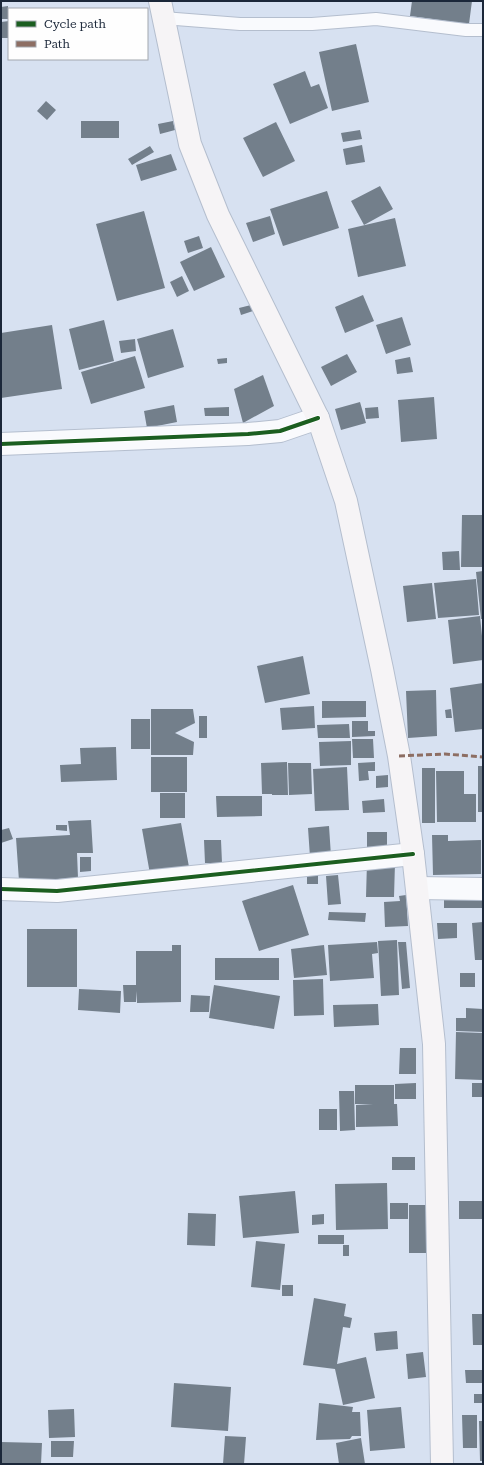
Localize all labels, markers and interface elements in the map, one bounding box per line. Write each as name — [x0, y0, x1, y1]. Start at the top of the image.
legend — [8, 8, 148, 60]
text: Cycle path — [44, 17, 106, 31]
text: Path — [44, 37, 70, 51]

